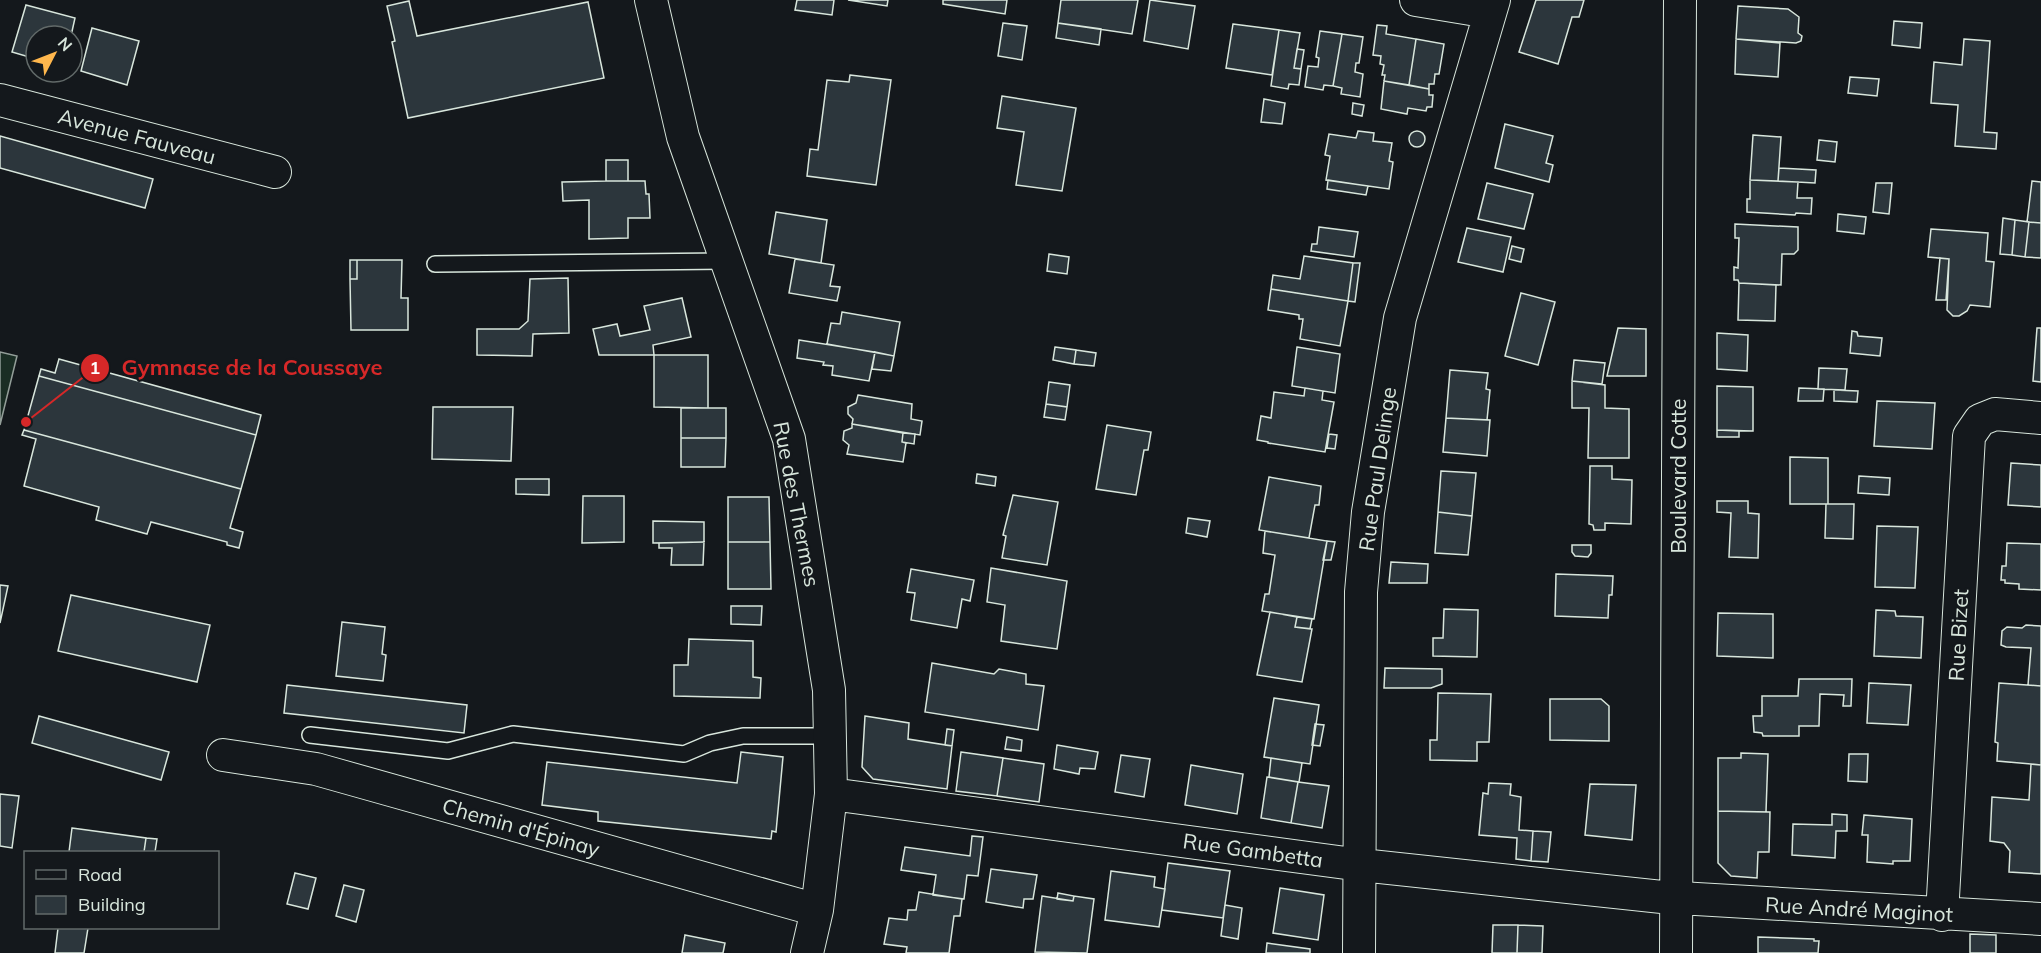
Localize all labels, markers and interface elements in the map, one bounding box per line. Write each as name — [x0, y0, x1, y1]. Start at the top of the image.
north arrow — [24, 24, 84, 84]
text: N — [54, 33, 77, 55]
street label: Avenue Fauveau — [55, 102, 219, 170]
callout: Gymnase de la Coussaye — [80, 348, 395, 388]
text: Gymnase de la Coussaye — [122, 353, 382, 381]
text: 1 — [90, 356, 100, 379]
street label: Rue Paul Delinge — [1353, 385, 1401, 553]
street label: Boulevard Cotte — [1665, 398, 1691, 554]
street label: Rue des Thermes — [768, 419, 826, 589]
street label: Rue Bizet — [1943, 588, 1973, 682]
street label: Chemin d'Épinay — [439, 792, 603, 862]
street label: Rue Gambetta — [1181, 827, 1325, 873]
legend — [24, 851, 219, 929]
text: Road — [78, 863, 122, 886]
street label: Rue André Maginot — [1764, 891, 1954, 927]
text: Building — [78, 893, 146, 916]

